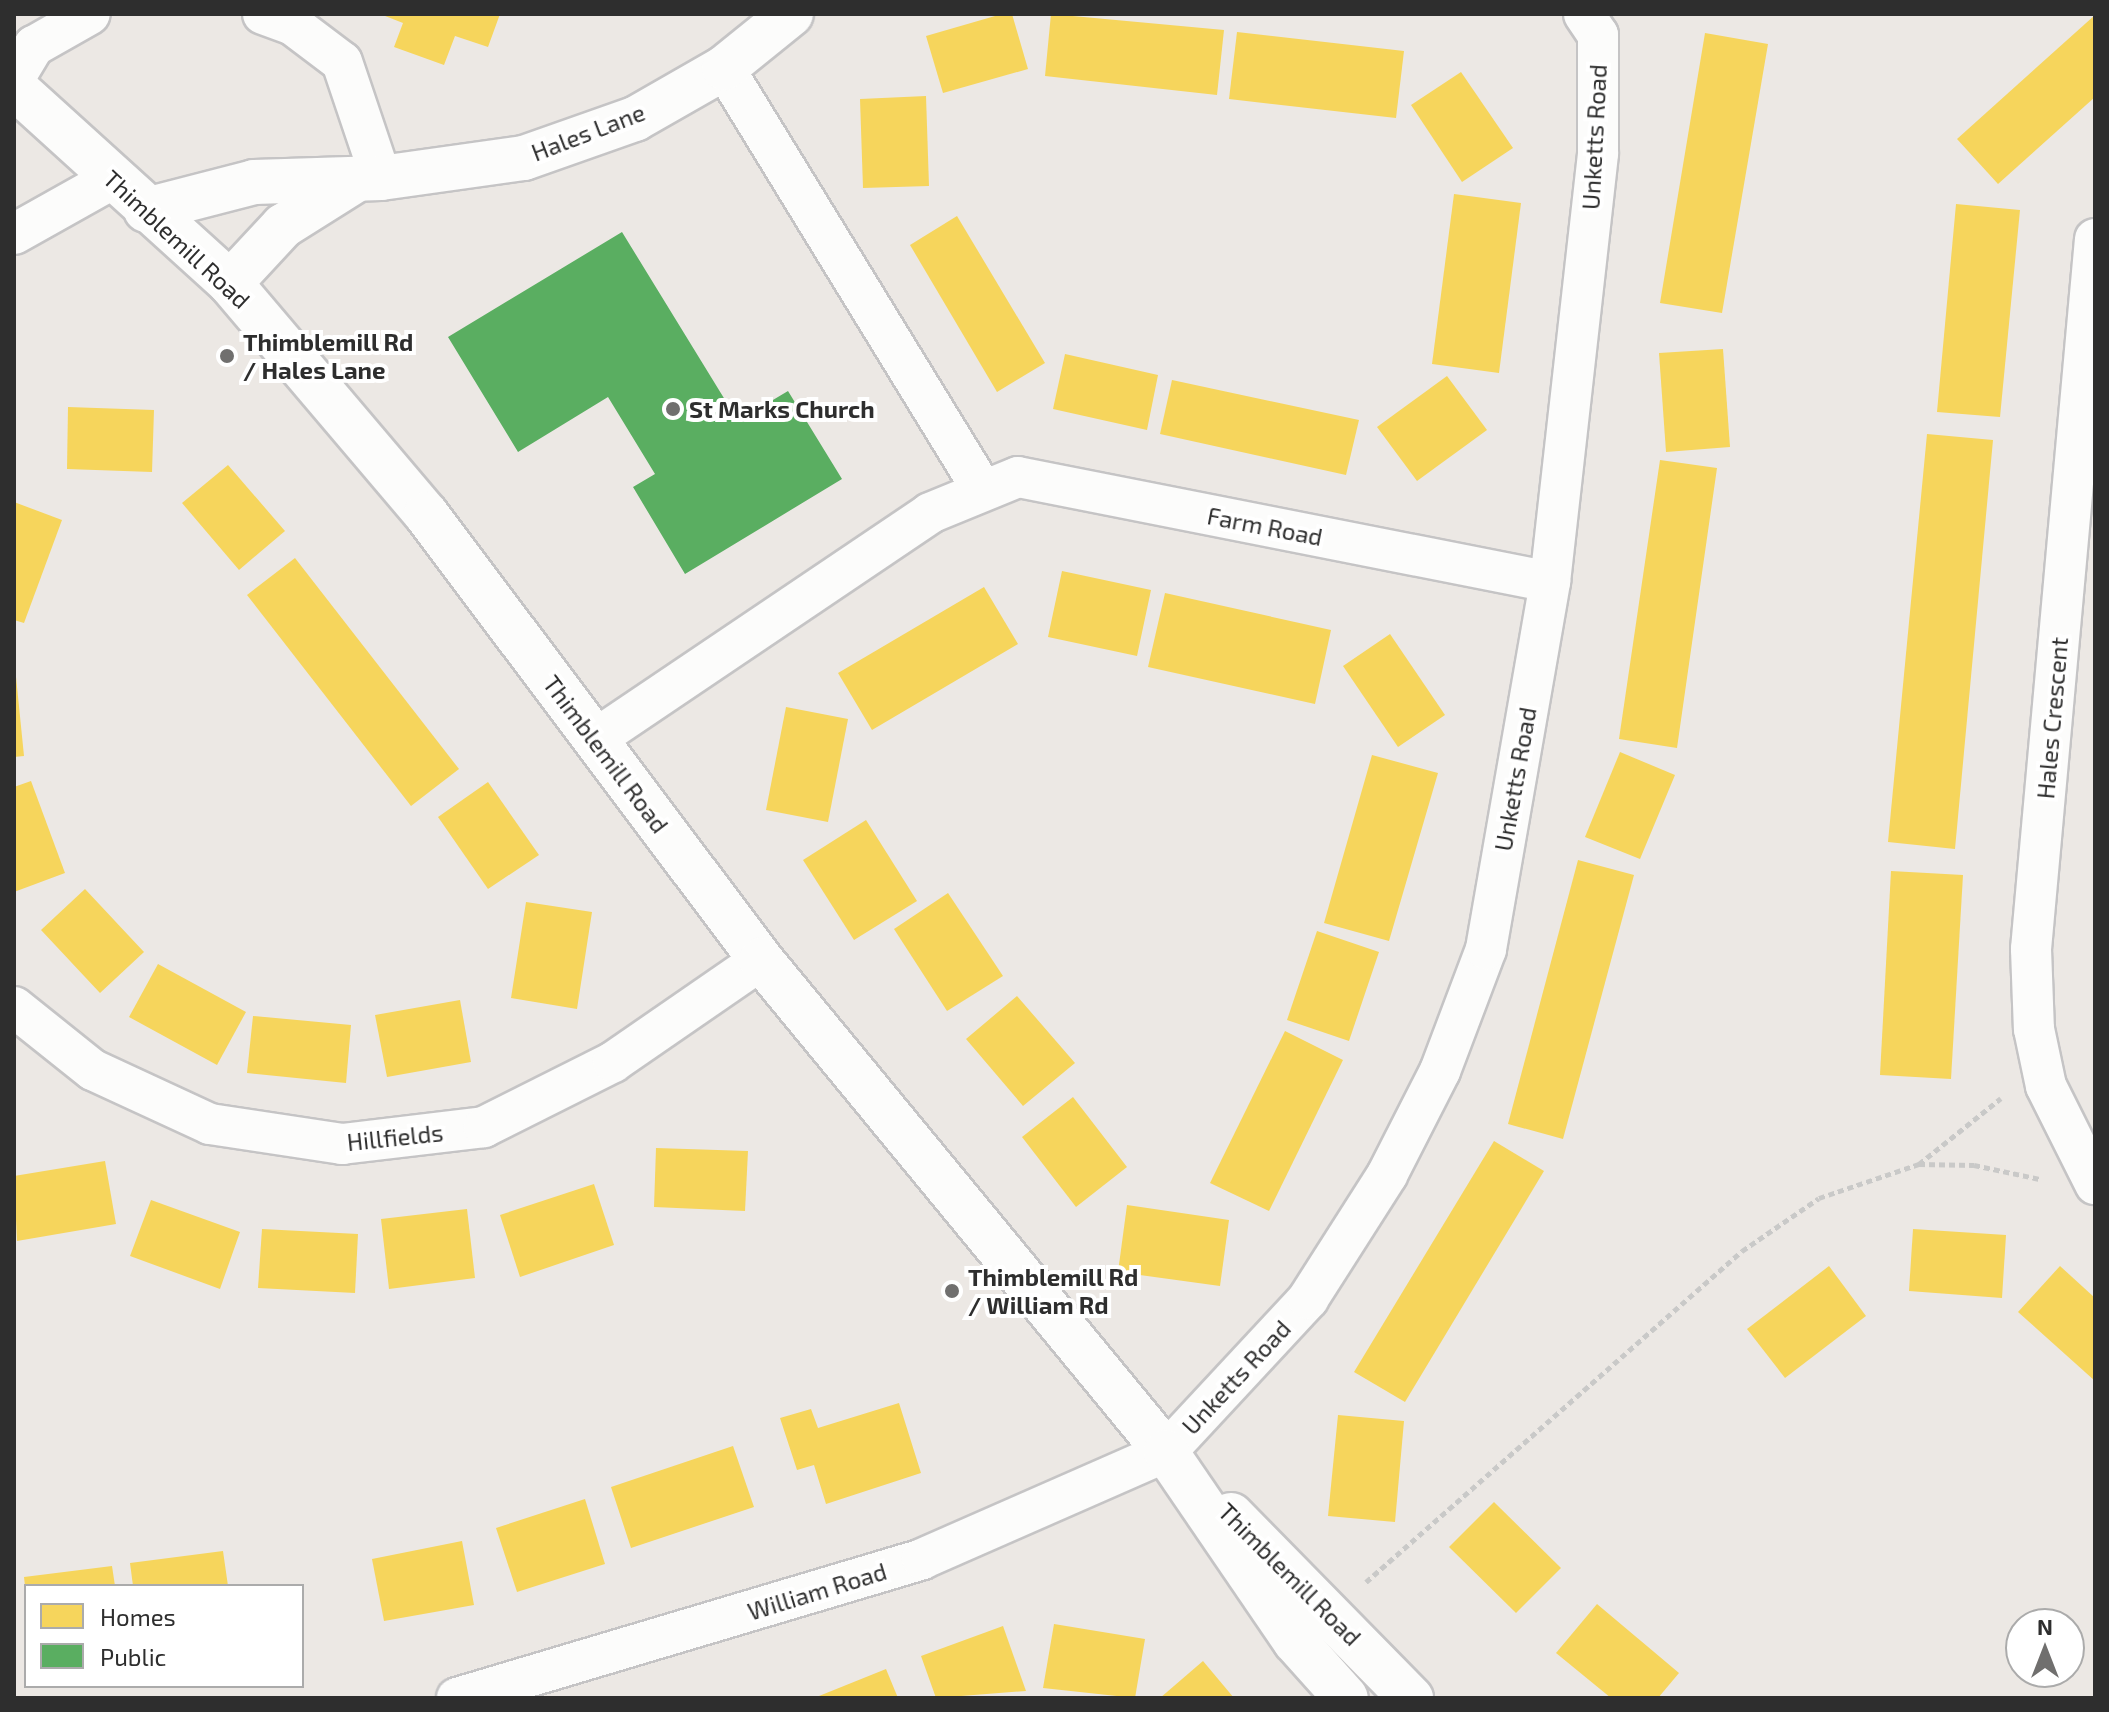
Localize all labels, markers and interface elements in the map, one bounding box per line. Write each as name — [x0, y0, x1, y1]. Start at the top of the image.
street label: Unketts Road — [1576, 63, 1612, 211]
street label: Hales Lane — [527, 97, 649, 167]
street label: Thimblemill Road — [98, 164, 256, 314]
place label: Thimblemill Rd / Hales Lane — [243, 328, 414, 384]
marker: Thimblemill Rd / Hales Lane — [218, 347, 236, 365]
place label: St Marks Church — [689, 395, 875, 423]
marker: St Marks Church — [664, 400, 682, 418]
street label: Farm Road — [1205, 501, 1325, 551]
street label: Hales Crescent — [2031, 636, 2073, 800]
street label: Thimblemill Road — [537, 669, 675, 839]
street label: Unketts Road — [1488, 705, 1542, 853]
street label: Hillfields — [345, 1118, 445, 1156]
place label: Thimblemill Rd / William Rd — [968, 1263, 1139, 1319]
marker: Thimblemill Rd / William Rd — [943, 1282, 961, 1300]
street label: Unketts Road — [1176, 1314, 1296, 1440]
street label: Thimblemill Road — [1212, 1496, 1368, 1652]
street label: William Road — [744, 1556, 890, 1626]
legend — [24, 1584, 304, 1688]
text: Homes — [100, 1602, 176, 1631]
north arrow — [2005, 1608, 2085, 1688]
text: N — [2037, 1613, 2053, 1639]
text: Public — [100, 1642, 166, 1671]

